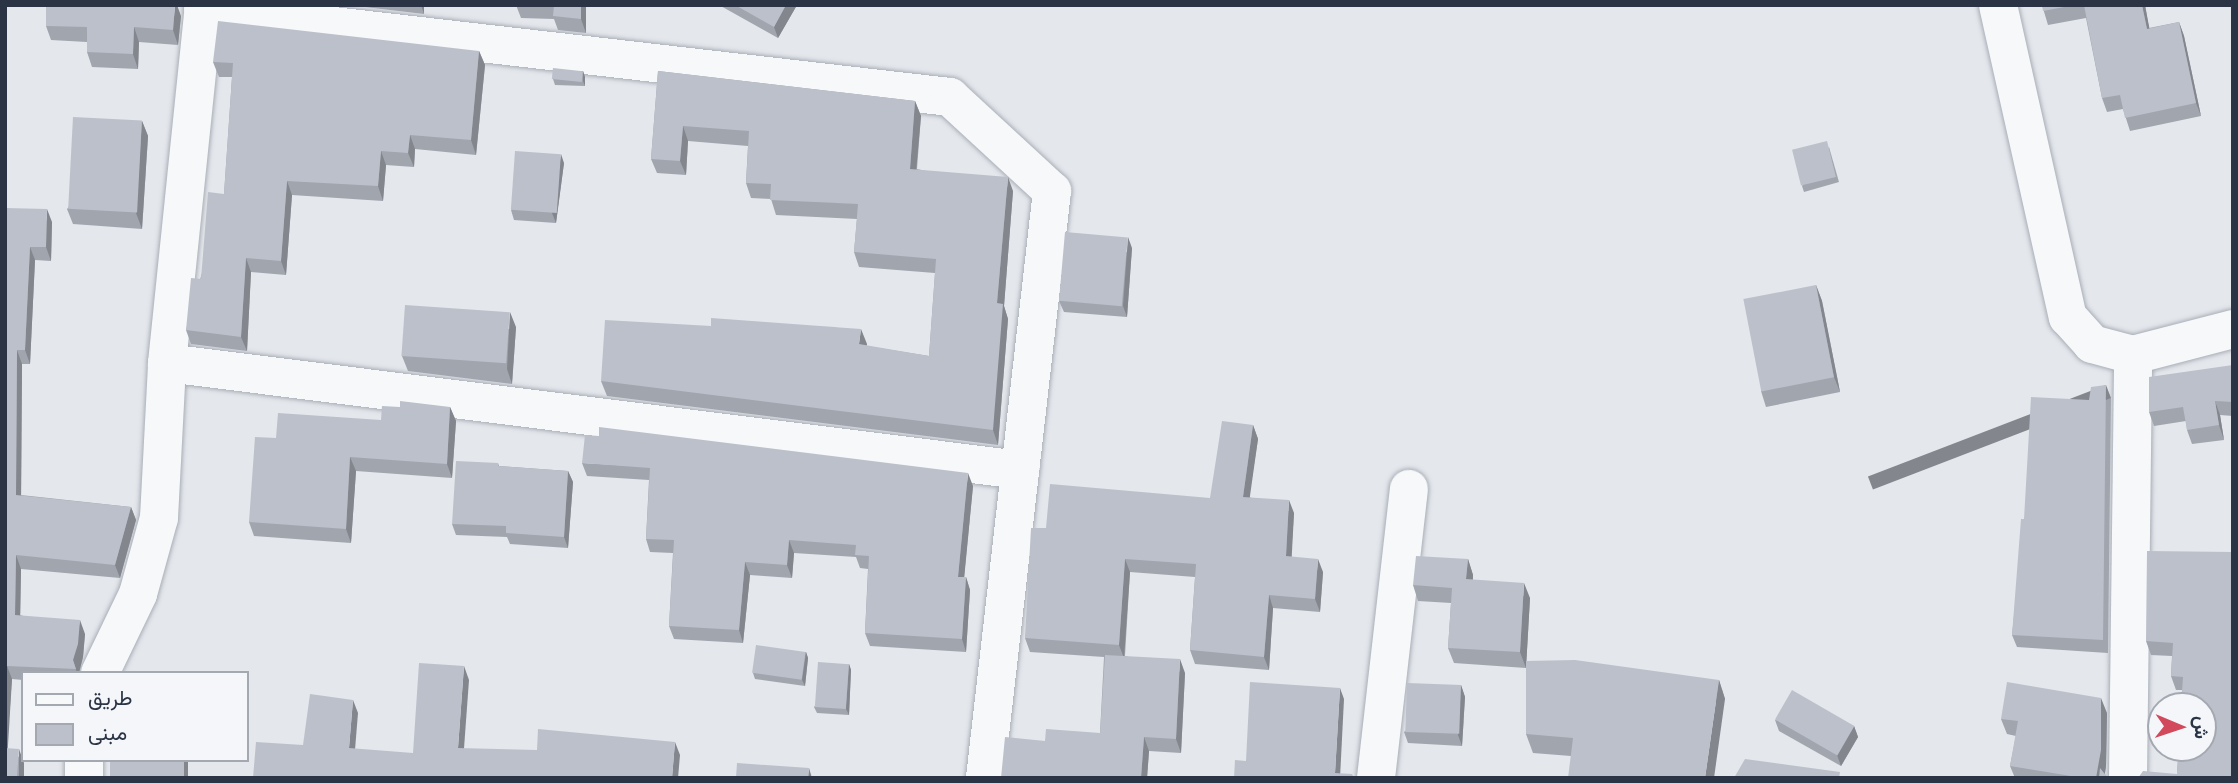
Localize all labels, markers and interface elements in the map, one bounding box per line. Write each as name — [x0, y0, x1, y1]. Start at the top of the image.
legend — [21, 671, 248, 762]
text: طريق — [88, 686, 133, 710]
north arrow — [2147, 692, 2217, 762]
text: ش — [2190, 716, 2213, 739]
text: مبنى — [88, 721, 127, 745]

